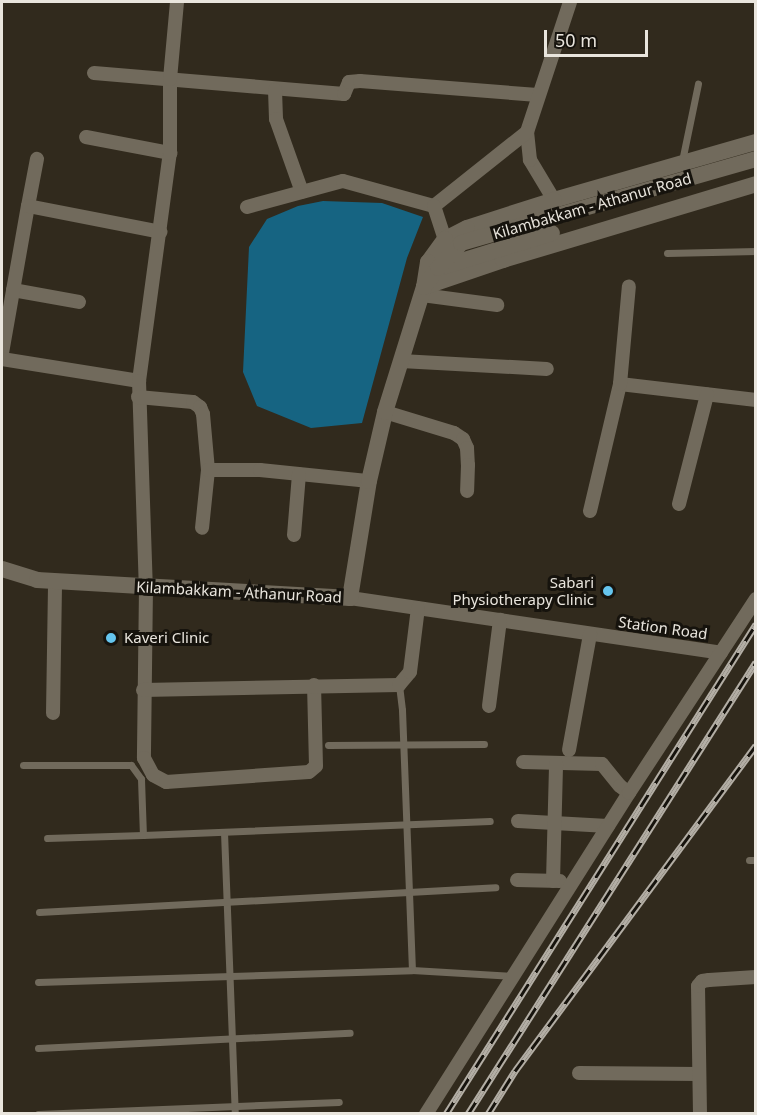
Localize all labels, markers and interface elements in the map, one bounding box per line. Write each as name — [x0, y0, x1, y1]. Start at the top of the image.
scale bar — [547, 18, 650, 56]
text: 50 m — [555, 28, 597, 52]
street label: Kilambakkam - Athanur Road — [491, 169, 693, 243]
place label: Sabari Physiotherapy Clinic — [452, 573, 594, 608]
street label: Kilambakkam - Athanur Road — [136, 578, 342, 606]
marker: Sabari Physiotherapy Clinic — [599, 582, 617, 600]
street label: Station Road — [617, 613, 709, 643]
marker: Kaveri Clinic — [102, 629, 120, 647]
place label: Kaveri Clinic — [124, 629, 209, 647]

